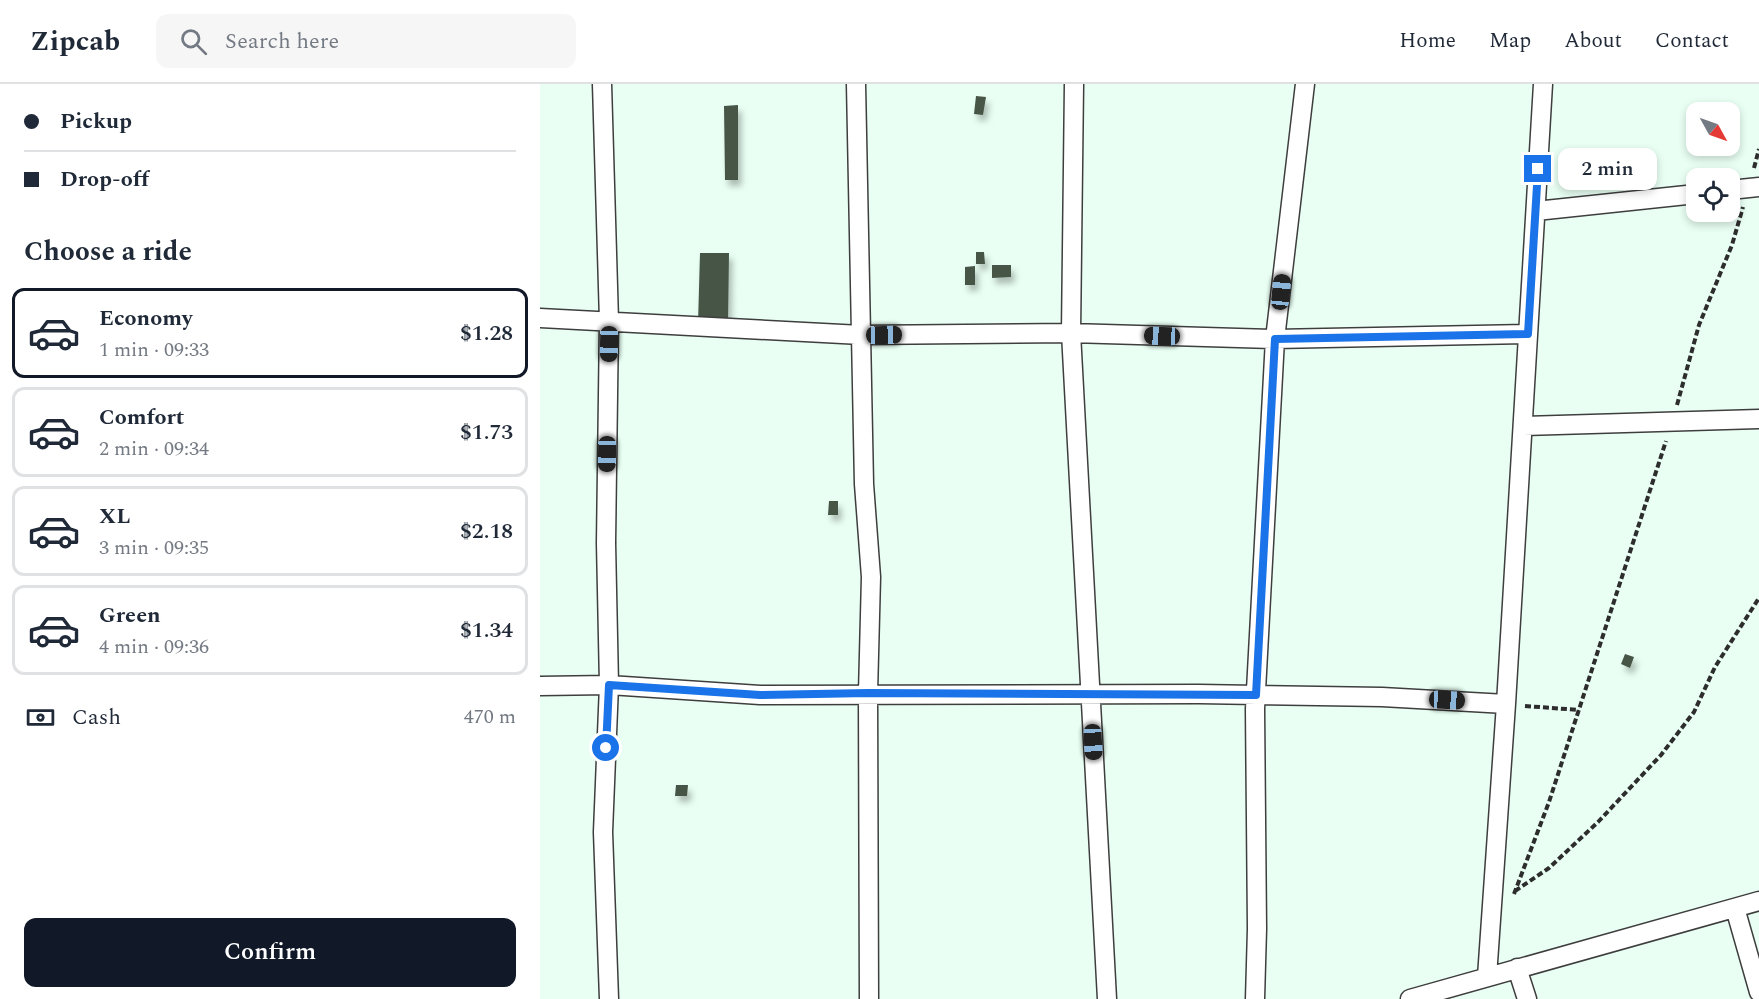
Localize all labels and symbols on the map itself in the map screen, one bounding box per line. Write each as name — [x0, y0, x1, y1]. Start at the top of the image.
north arrow — [1686, 102, 1740, 156]
callout: 2 min — [1559, 148, 1658, 190]
route end — [1524, 155, 1551, 182]
car — [1270, 273, 1292, 311]
car — [600, 326, 618, 362]
car — [866, 326, 902, 344]
car — [1144, 326, 1180, 346]
car — [598, 436, 616, 472]
car — [1429, 690, 1465, 710]
car — [1083, 724, 1103, 760]
route start — [592, 734, 619, 761]

